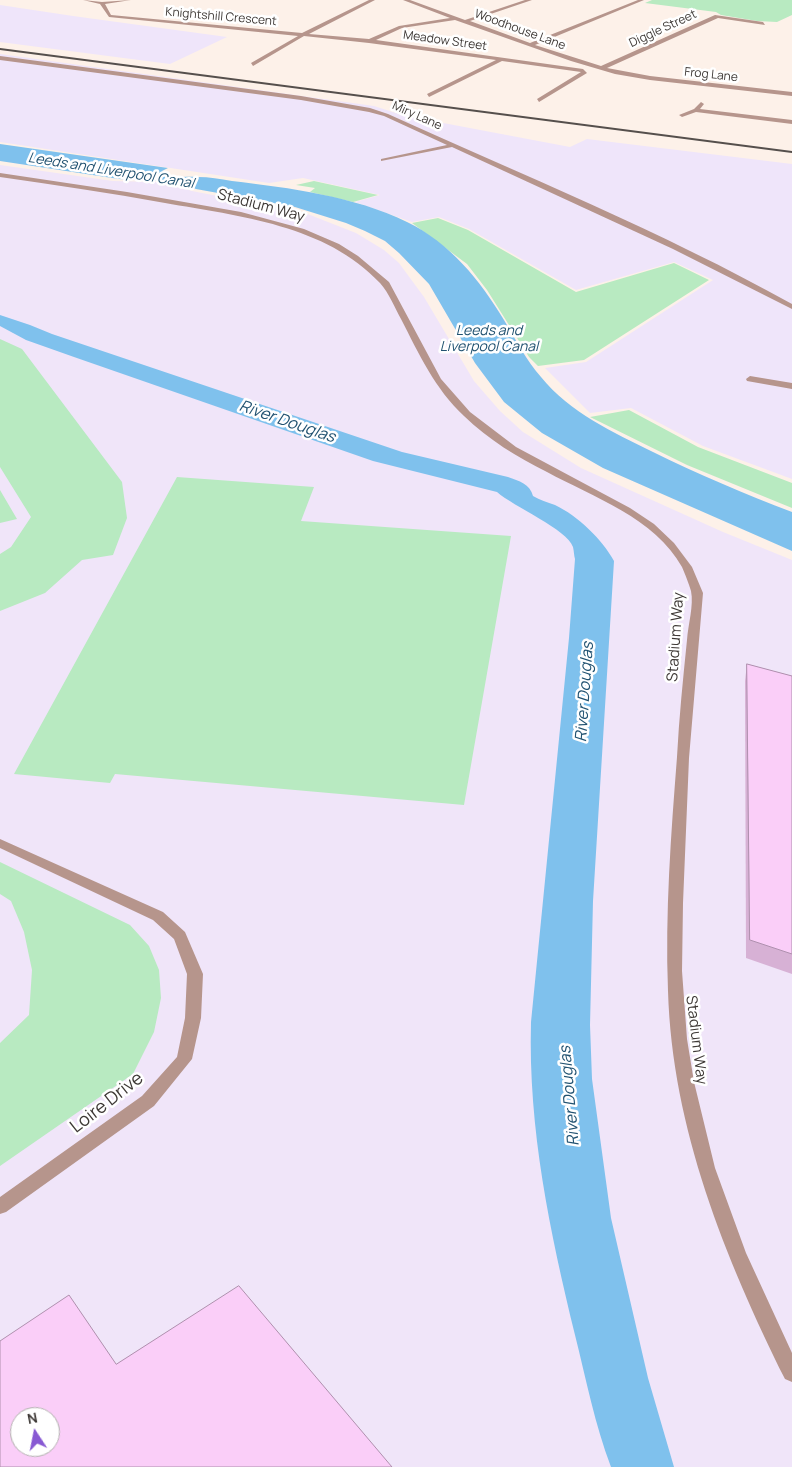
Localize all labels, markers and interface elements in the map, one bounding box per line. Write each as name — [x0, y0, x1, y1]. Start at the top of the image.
street label: Knightshill Crescent — [165, 5, 277, 29]
street label: Woodhouse Lane — [473, 7, 567, 53]
street label: Diggle Street — [627, 7, 699, 51]
street label: Meadow Street — [402, 28, 488, 54]
street label: Frog Lane — [684, 65, 738, 85]
street label: Miry Lane — [390, 99, 444, 133]
water label: Leeds and Liverpool Canal — [27, 150, 195, 192]
street label: Stadium Way — [215, 186, 307, 226]
water label: Leeds and Liverpool Canal — [440, 323, 538, 356]
water label: River Douglas — [237, 397, 337, 447]
street label: Stadium Way — [664, 592, 688, 682]
water label: River Douglas — [572, 641, 598, 743]
street label: Stadium Way — [682, 994, 710, 1086]
water label: River Douglas — [556, 1045, 584, 1147]
street label: Loire Drive — [66, 1068, 148, 1138]
north arrow — [10, 1407, 60, 1457]
text: N — [25, 1407, 39, 1428]

